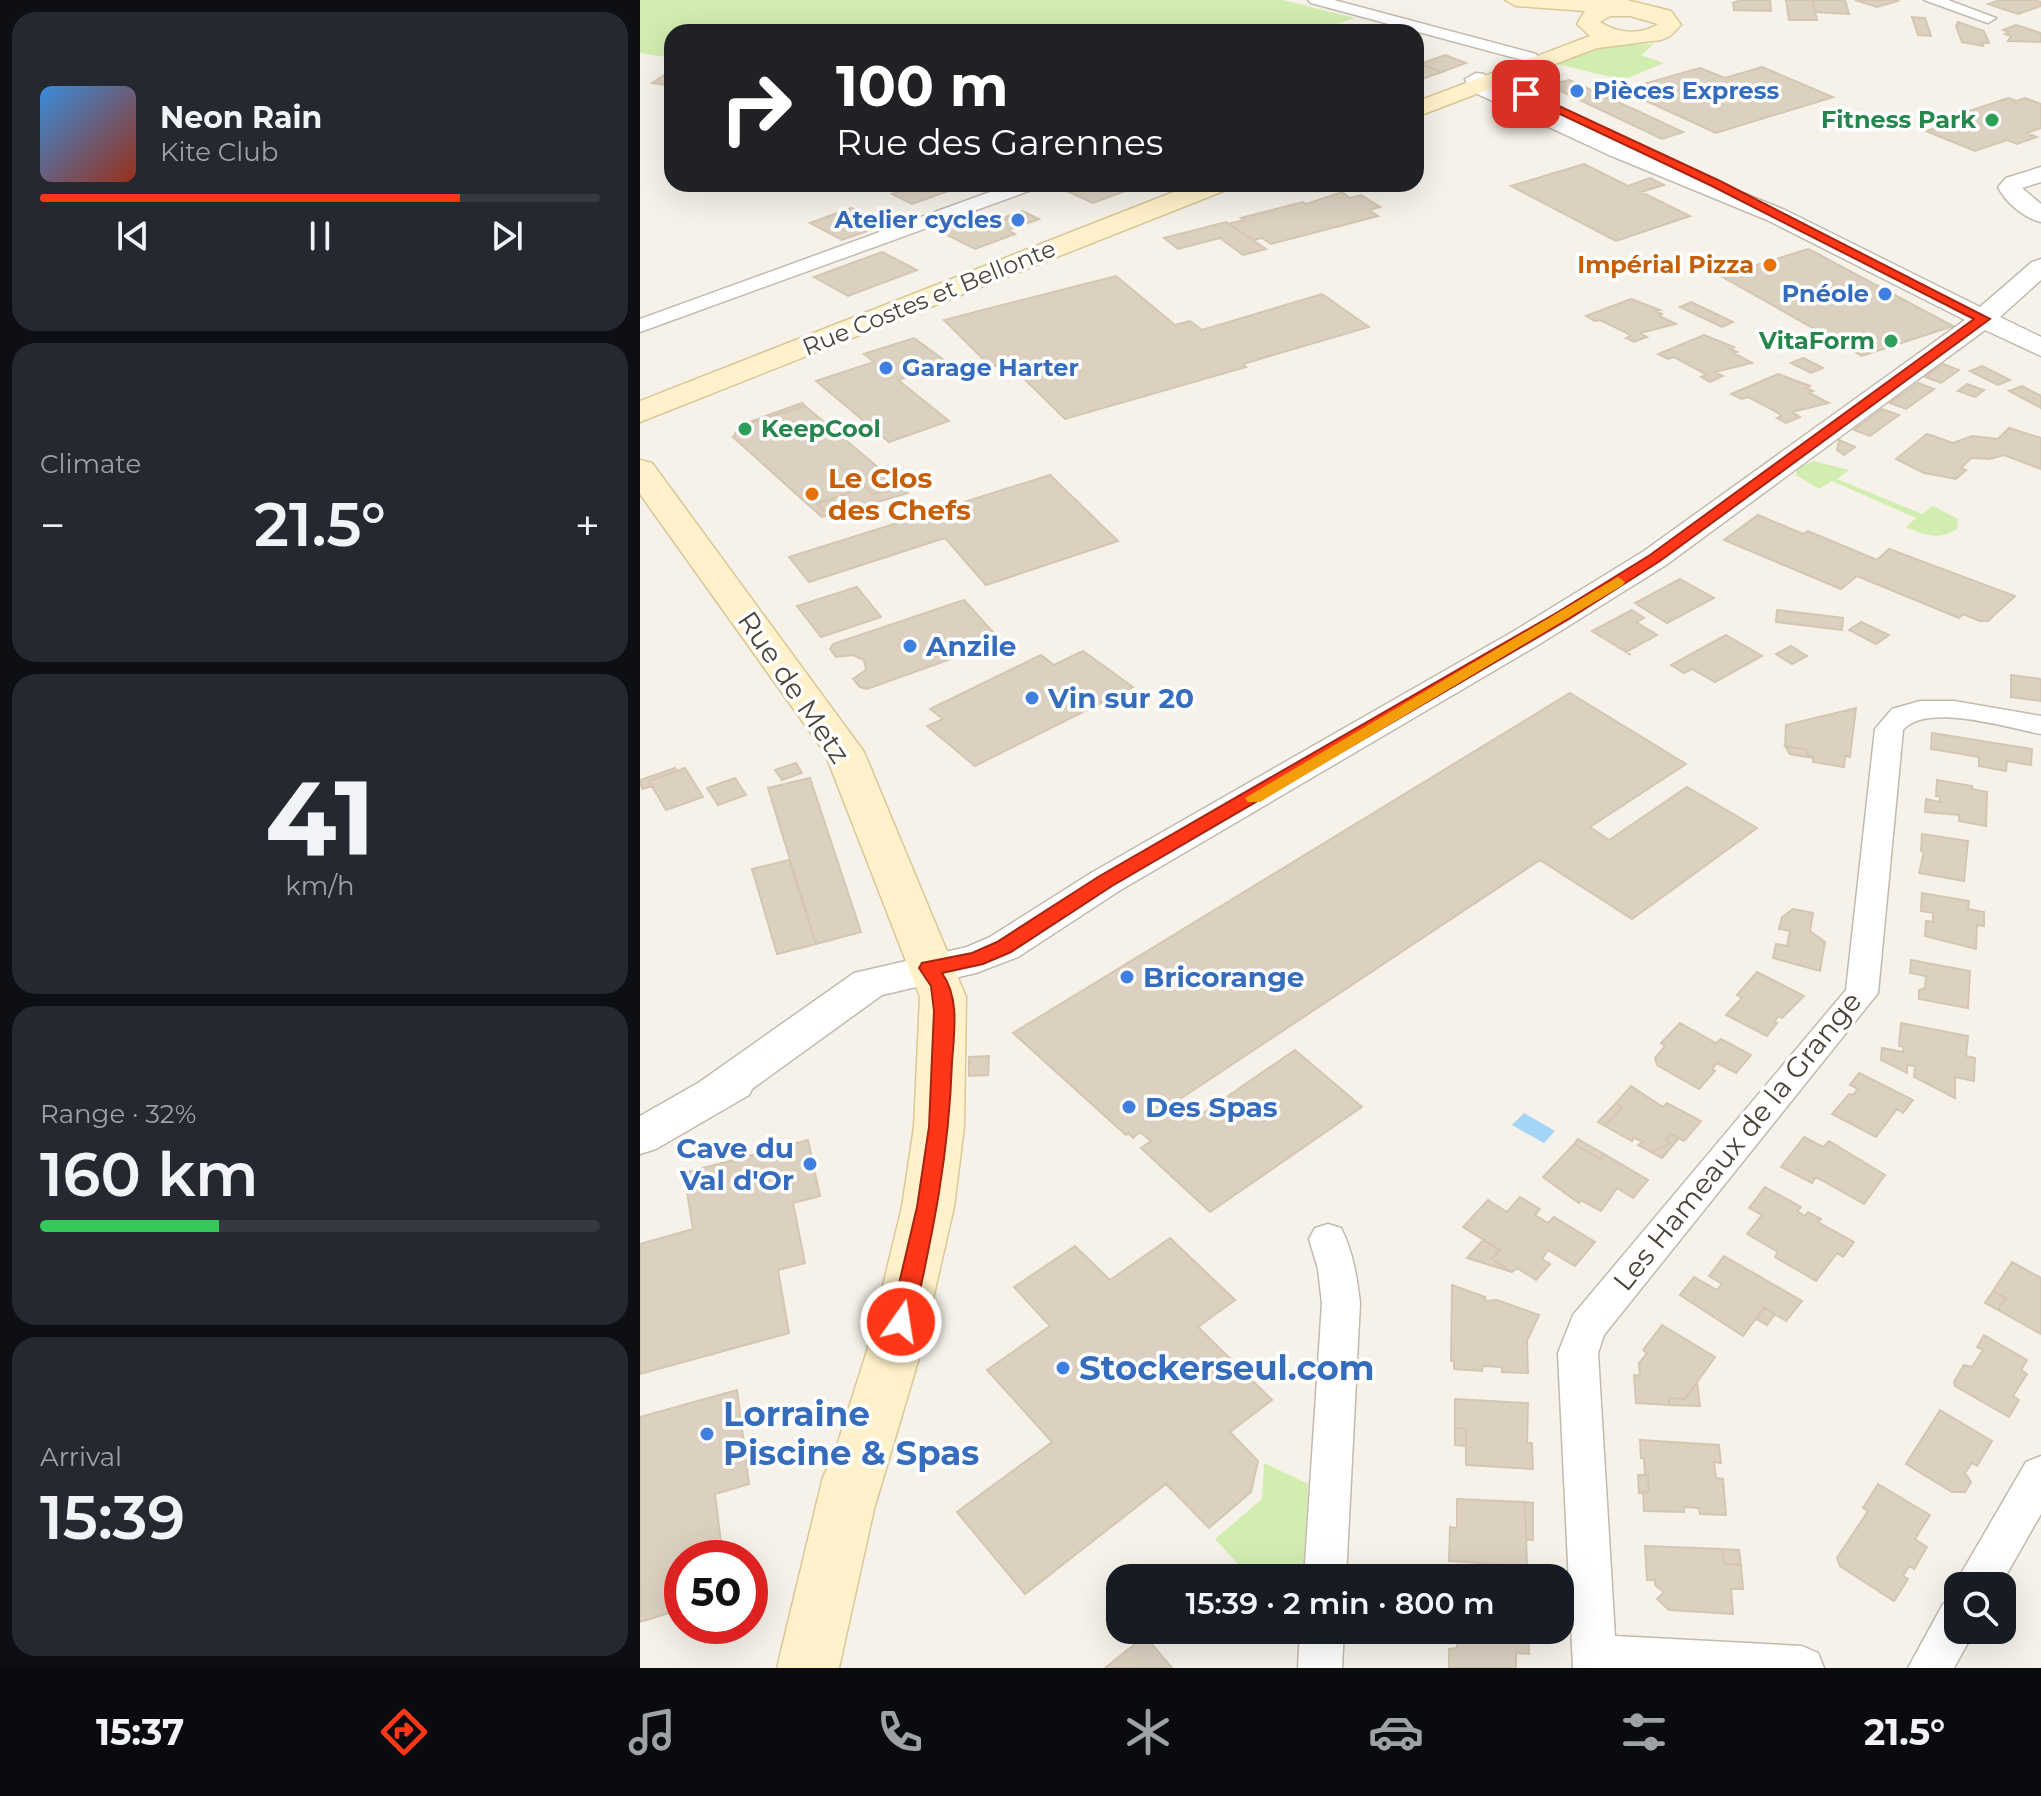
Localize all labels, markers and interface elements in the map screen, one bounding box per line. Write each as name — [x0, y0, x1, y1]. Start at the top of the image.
text: 100 m — [836, 52, 1009, 120]
icon: right — [704, 56, 808, 160]
pin — [1492, 60, 1560, 128]
icon: arrive — [1504, 72, 1548, 116]
place label: Pièces Express — [1593, 76, 1779, 105]
marker: Pièces Express — [1568, 82, 1586, 100]
text: Neon Rain — [160, 99, 322, 136]
place label: Fitness Park — [1821, 105, 1976, 134]
marker: Fitness Park — [1983, 111, 2001, 129]
text: Rue des Garennes — [836, 120, 1163, 164]
text: Kite Club — [160, 136, 278, 168]
place label: Atelier cycles — [833, 205, 1002, 234]
marker: Atelier cycles — [1009, 211, 1027, 229]
icon: previous — [111, 214, 155, 258]
icon: pause — [298, 214, 342, 258]
icon: next — [485, 214, 529, 258]
street label: Rue Costes et Bellonte — [798, 233, 1060, 362]
place label: Impérial Pizza — [1577, 250, 1754, 279]
marker: Impérial Pizza — [1761, 256, 1779, 274]
place label: Pnéole — [1782, 279, 1869, 308]
marker: Pnéole — [1876, 285, 1894, 303]
place label: VitaForm — [1758, 326, 1875, 355]
marker: VitaForm — [1882, 332, 1900, 350]
place label: Garage Harter — [902, 353, 1079, 382]
marker: Garage Harter — [877, 359, 895, 377]
place label: KeepCool — [761, 414, 881, 443]
marker: KeepCool — [736, 420, 754, 438]
text: Climate — [40, 448, 141, 480]
place label: Le Clos des Chefs — [828, 461, 971, 527]
marker: Le Clos des Chefs — [803, 485, 821, 503]
text: 21.5° — [254, 488, 386, 561]
text: − — [40, 498, 65, 552]
text: + — [575, 498, 600, 552]
street label: Rue de Metz — [731, 605, 857, 769]
place label: Anzile — [925, 629, 1017, 663]
marker: Anzile — [901, 637, 919, 655]
place label: Vin sur 20 — [1047, 681, 1194, 715]
marker: Vin sur 20 — [1023, 689, 1041, 707]
text: 41 — [265, 754, 375, 881]
text: km/h — [285, 870, 355, 902]
place label: Bricorange — [1143, 960, 1305, 994]
marker: Bricorange — [1118, 968, 1136, 986]
street label: Les Hameaux de la Grange — [1606, 985, 1868, 1297]
place label: Des Spas — [1145, 1090, 1278, 1124]
text: Range · 32% — [40, 1098, 196, 1130]
marker: Des Spas — [1120, 1098, 1138, 1116]
place label: Cave du Val d'Or — [676, 1131, 794, 1197]
text: 160 km — [40, 1138, 258, 1211]
marker: Cave du Val d'Or — [801, 1155, 819, 1173]
position arrow — [859, 1280, 943, 1364]
place label: Stockerseul.com — [1079, 1347, 1374, 1389]
marker: Stockerseul.com — [1054, 1359, 1072, 1377]
place label: Lorraine Piscine & Spas — [723, 1393, 979, 1474]
marker: Lorraine Piscine & Spas — [698, 1425, 716, 1443]
text: Arrival — [40, 1441, 122, 1473]
text: 15:39 — [40, 1481, 185, 1554]
speed limit sign: 50 — [664, 1540, 768, 1644]
map controls — [1944, 1572, 2016, 1644]
button: search — [1944, 1572, 2016, 1644]
text: 15:39 · 2 min · 800 m — [1185, 1585, 1495, 1622]
icon: directions — [376, 1704, 432, 1760]
icon: music — [624, 1704, 680, 1760]
icon: phone — [872, 1704, 928, 1760]
icon: climate — [1120, 1704, 1176, 1760]
icon: car — [1368, 1704, 1424, 1760]
icon: filters — [1616, 1704, 1672, 1760]
text: 15:37 — [96, 1710, 184, 1754]
text: 21.5° — [1864, 1710, 1945, 1754]

